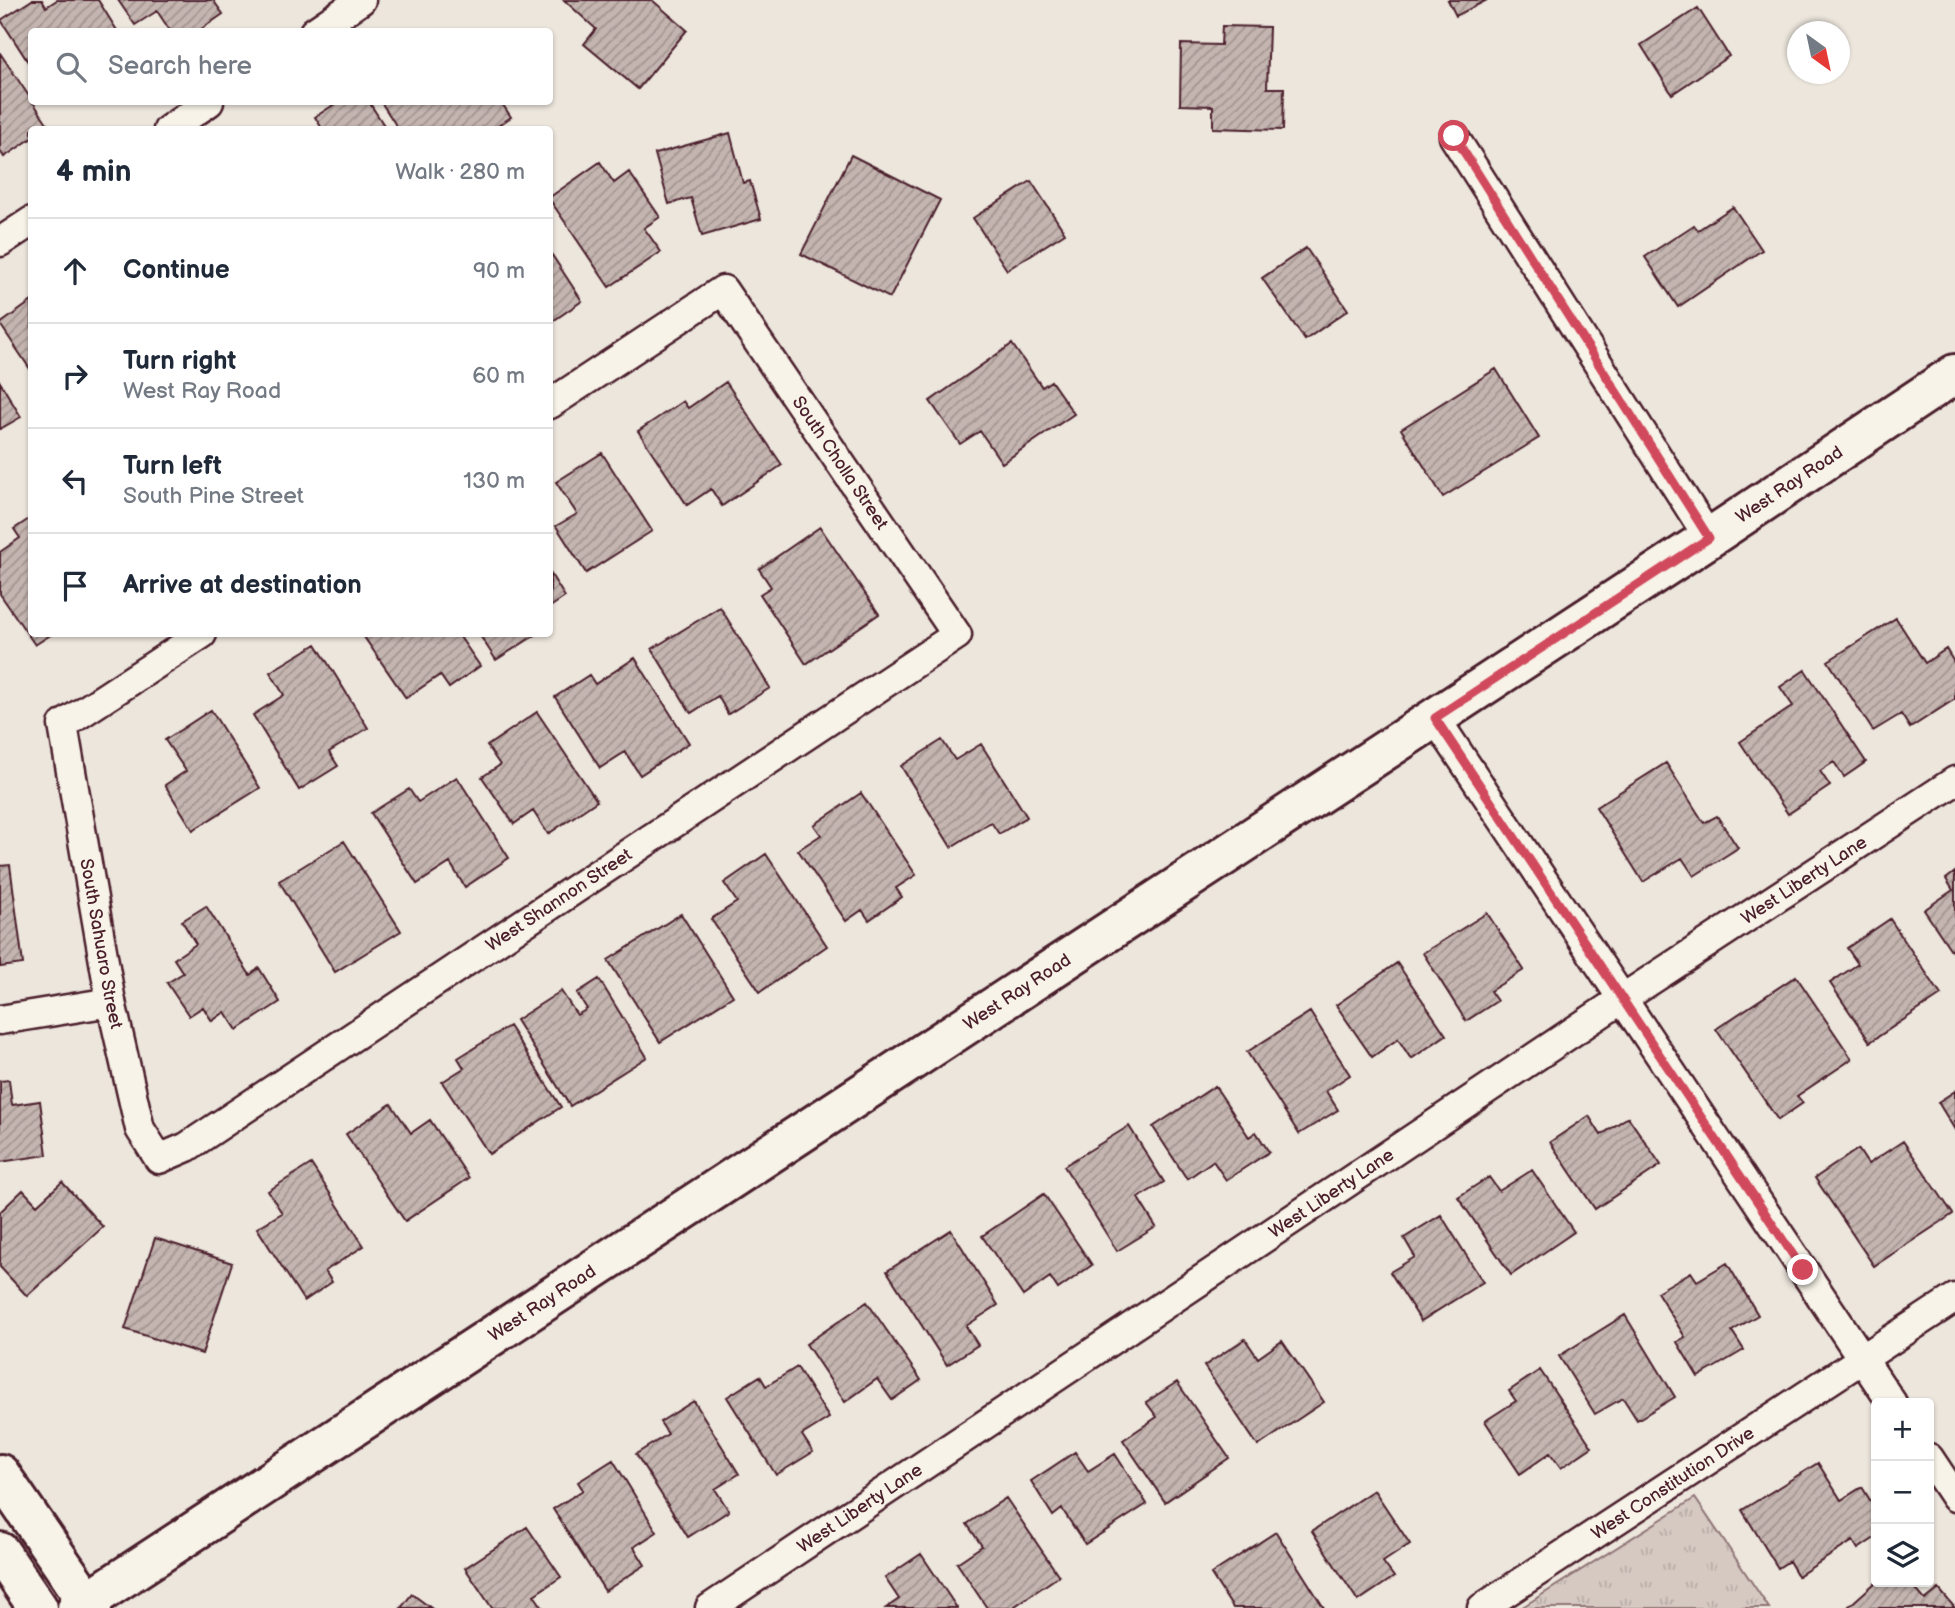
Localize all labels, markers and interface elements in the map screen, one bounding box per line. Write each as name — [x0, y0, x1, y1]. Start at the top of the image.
north arrow — [1787, 21, 1850, 84]
search box — [28, 28, 553, 105]
icon: search — [52, 48, 90, 86]
text: Search here — [108, 51, 252, 82]
route start — [1438, 120, 1469, 151]
text: 4 min — [56, 154, 131, 190]
text: Walk · 280 m — [395, 158, 525, 186]
icon: ahead — [56, 252, 94, 290]
text: Continue — [123, 255, 230, 286]
text: 90 m — [473, 257, 525, 285]
text: Turn right — [123, 346, 236, 377]
icon: right — [56, 357, 94, 395]
text: 60 m — [472, 362, 525, 390]
text: West Ray Road — [123, 377, 281, 405]
street label: South Cholla Street — [788, 392, 893, 534]
street label: West Ray Road — [1732, 441, 1847, 528]
text: Turn left — [123, 451, 222, 482]
icon: left — [56, 462, 94, 500]
text: 130 m — [463, 467, 525, 495]
text: South Pine Street — [123, 482, 304, 510]
icon: arrive — [56, 567, 94, 605]
text: Arrive at destination — [123, 570, 362, 601]
street label: West Liberty Lane — [1737, 831, 1871, 929]
street label: West Shannon Street — [482, 843, 636, 956]
street label: South Sahuaro Street — [76, 857, 127, 1031]
street label: West Ray Road — [959, 949, 1075, 1034]
street label: West Liberty Lane — [1265, 1144, 1398, 1242]
route end — [1787, 1254, 1818, 1285]
street label: West Ray Road — [484, 1260, 600, 1346]
map controls — [1871, 1398, 1934, 1587]
button: + — [1871, 1398, 1934, 1461]
street label: West Constitution Drive — [1587, 1422, 1758, 1544]
street label: West Liberty Lane — [793, 1459, 926, 1557]
button: − — [1871, 1461, 1934, 1524]
button: layers — [1871, 1524, 1934, 1587]

